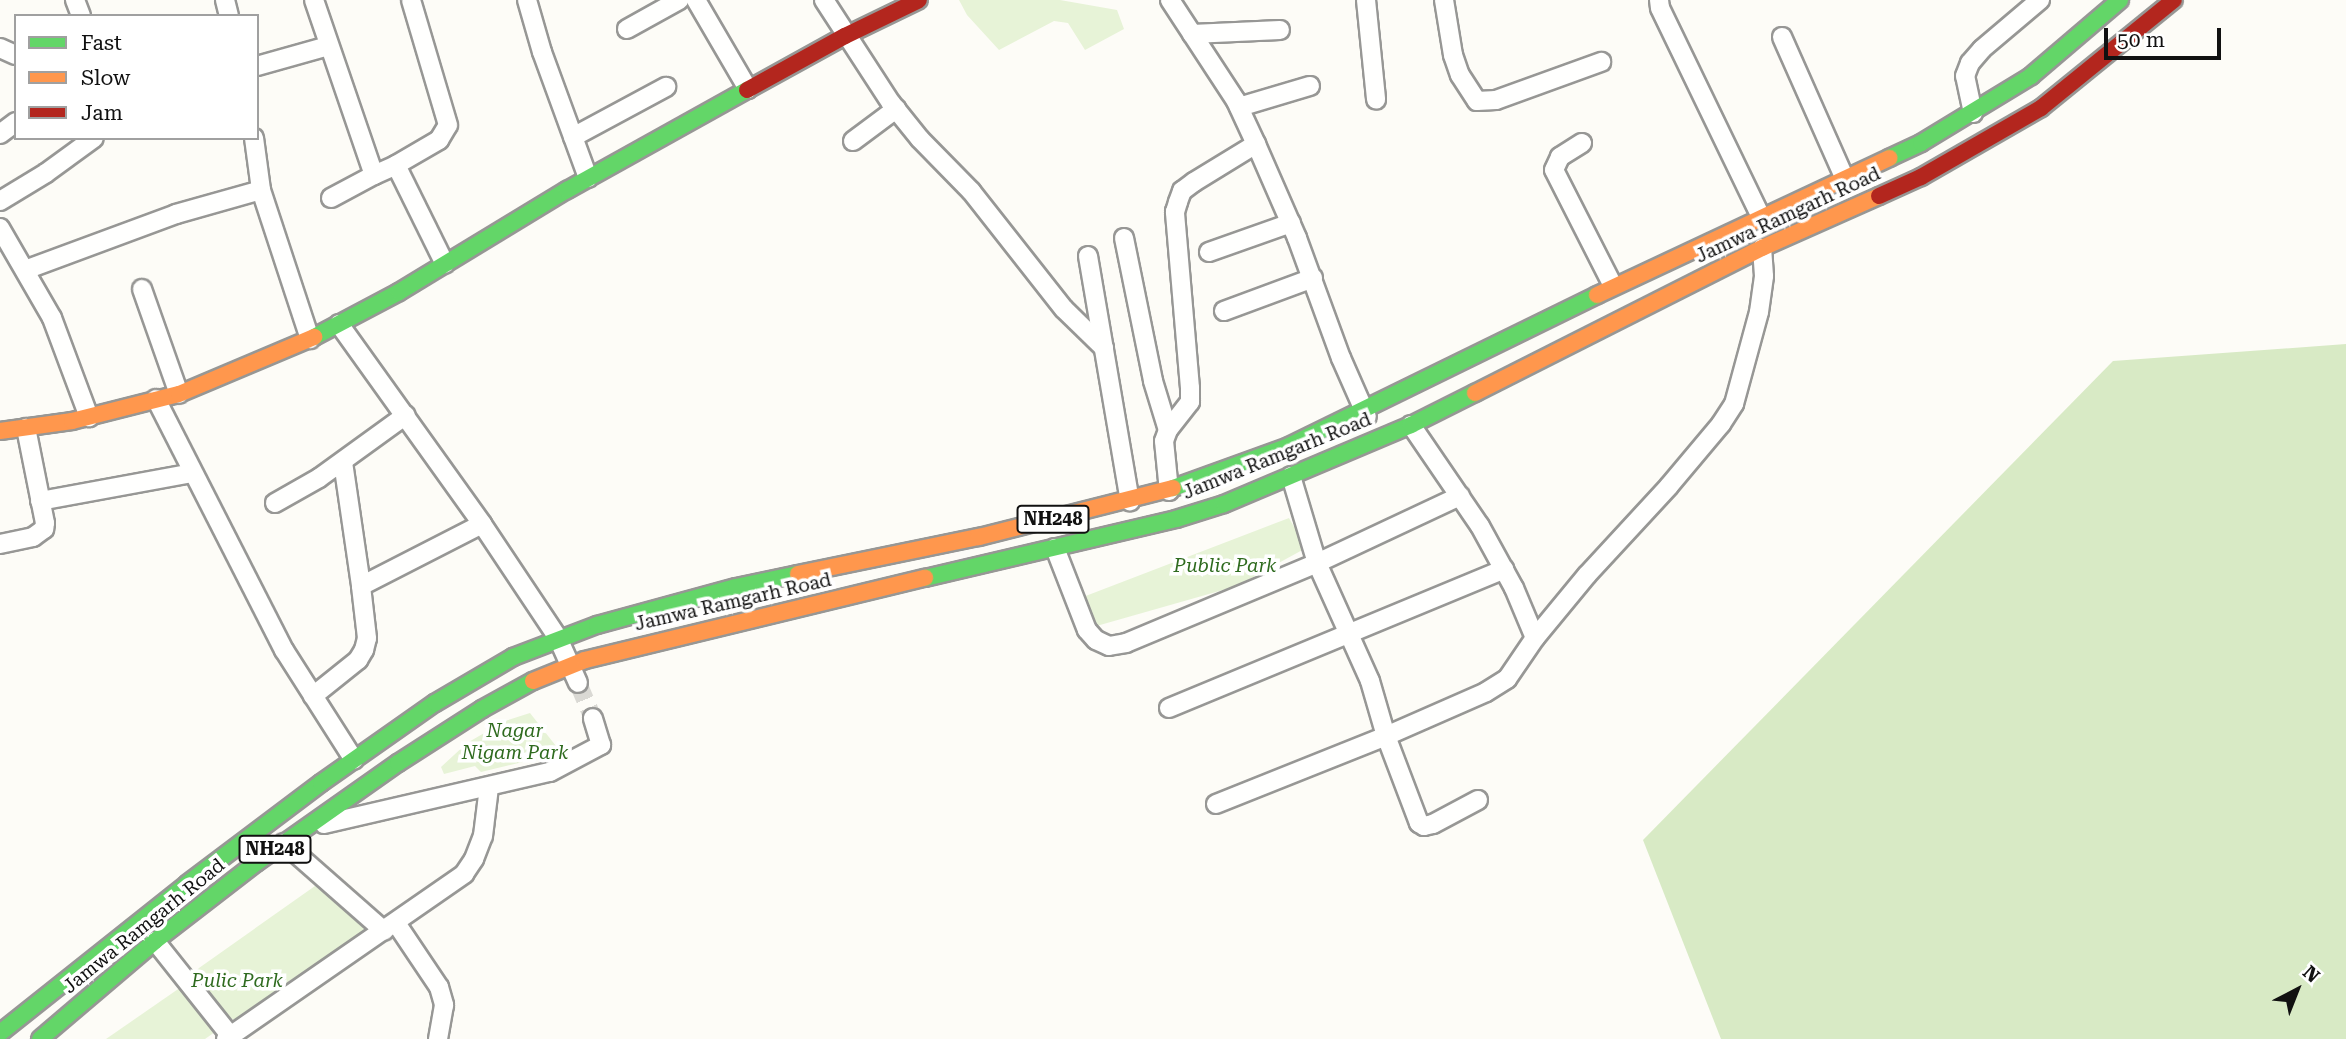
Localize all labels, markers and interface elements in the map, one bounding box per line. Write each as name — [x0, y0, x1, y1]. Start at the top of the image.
legend — [14, 14, 259, 140]
scale bar — [2108, 14, 2225, 58]
text: 50 m — [2117, 28, 2165, 52]
text: Fast — [81, 31, 122, 55]
text: Slow — [81, 66, 130, 90]
text: Jam — [81, 101, 123, 125]
street label: Jamwa Ramgarh Road — [1692, 162, 1884, 268]
street label: Jamwa Ramgarh Road — [1179, 408, 1375, 504]
road number: NH248 — [1016, 504, 1090, 534]
park label: Public Park — [1174, 555, 1276, 577]
street label: Jamwa Ramgarh Road — [632, 568, 834, 636]
park label: Nagar Nigam Park — [462, 720, 568, 764]
road number: NH248 — [238, 834, 312, 864]
street label: Jamwa Ramgarh Road — [59, 854, 229, 998]
north arrow — [2262, 955, 2332, 1025]
text: N — [2298, 961, 2325, 987]
park label: Pulic Park — [191, 970, 283, 992]

